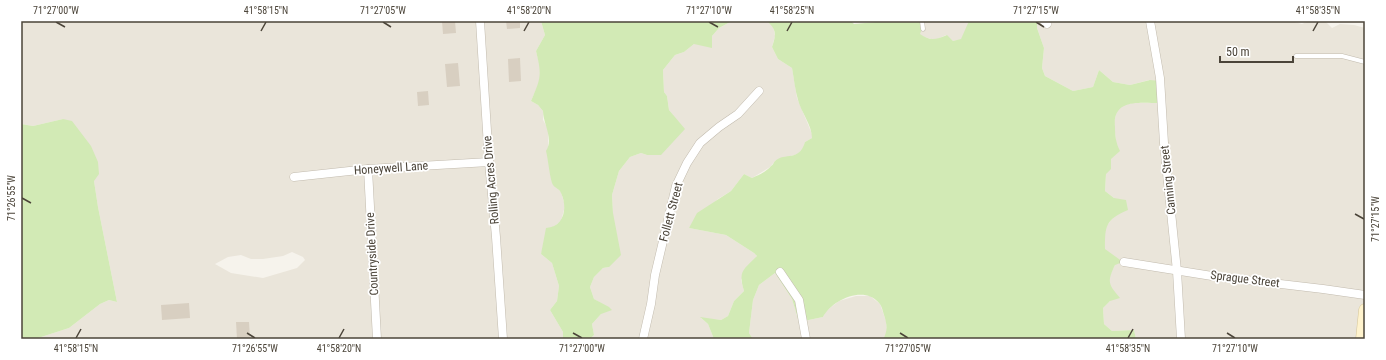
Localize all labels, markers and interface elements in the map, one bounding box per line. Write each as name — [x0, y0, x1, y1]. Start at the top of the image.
text: 71°27'00"W — [33, 5, 79, 16]
text: 41°58'15"N — [244, 5, 288, 16]
text: 71°27'05"W — [360, 5, 406, 16]
text: 41°58'20"N — [507, 5, 551, 16]
text: 71°27'10"W — [686, 5, 732, 16]
text: 41°58'25"N — [770, 5, 814, 16]
text: 71°27'15"W — [1013, 5, 1059, 16]
text: 41°58'35"N — [1296, 5, 1340, 16]
scale bar — [1220, 38, 1293, 64]
text: 50 m — [1226, 45, 1250, 59]
street label: Rolling Acres Drive — [480, 135, 502, 225]
street label: Canning Street — [1157, 144, 1179, 215]
street label: Honeywell Lane — [353, 158, 429, 178]
text: 71°26'55"W — [6, 175, 17, 221]
street label: Follett Street — [656, 180, 686, 243]
text: 71°27'15"W — [1370, 196, 1381, 242]
street label: Countryside Drive — [363, 212, 381, 296]
street label: Sprague Street — [1210, 268, 1281, 290]
text: 41°58'15"N — [54, 343, 98, 354]
text: 71°26'55"W — [232, 343, 278, 354]
text: 41°58'20"N — [317, 343, 361, 354]
text: 71°27'00"W — [559, 343, 605, 354]
text: 71°27'05"W — [885, 343, 931, 354]
text: 41°58'35"N — [1106, 343, 1150, 354]
text: 71°27'10"W — [1212, 343, 1258, 354]

